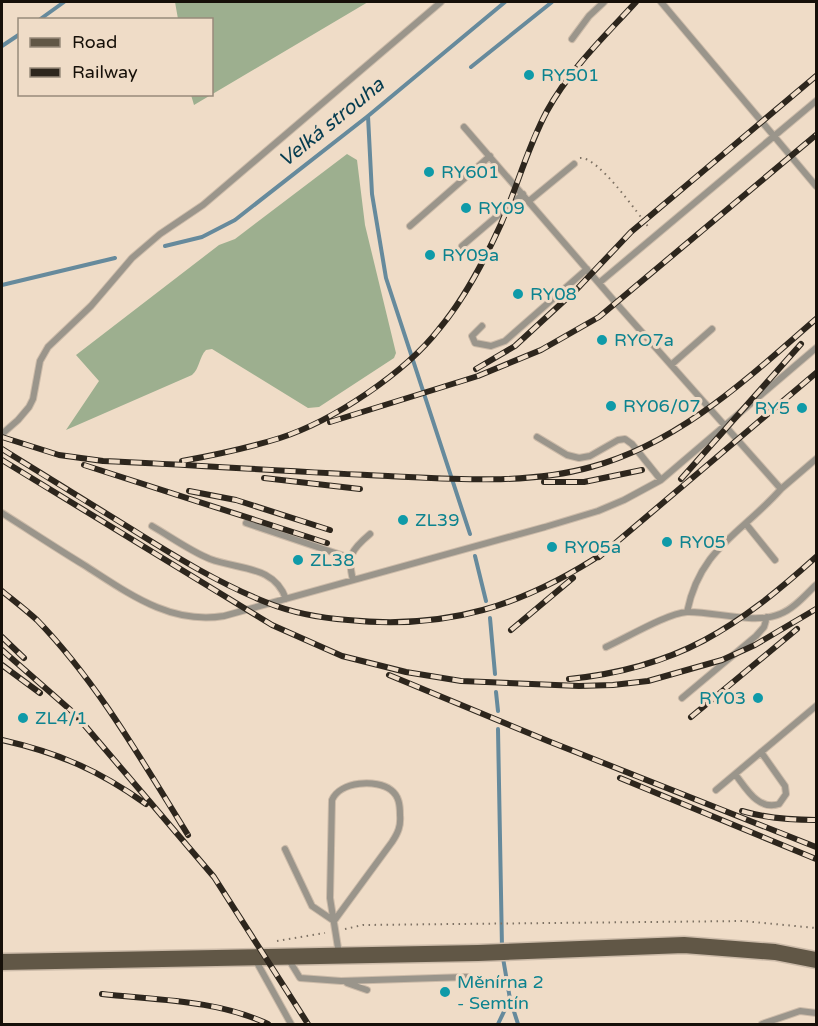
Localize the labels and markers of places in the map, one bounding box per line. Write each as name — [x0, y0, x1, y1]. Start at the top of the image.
place label: RY501 — [541, 64, 599, 86]
marker: RY501 — [522, 68, 536, 82]
place label: RY601 — [441, 161, 499, 183]
marker: RY601 — [422, 165, 436, 179]
place label: RY09 — [478, 197, 525, 219]
marker: RY09 — [459, 201, 473, 215]
place label: RY09a — [442, 244, 499, 266]
marker: RY09a — [423, 248, 437, 262]
place label: RY08 — [530, 283, 577, 305]
marker: RY08 — [511, 287, 525, 301]
place label: RYO7a — [614, 329, 674, 351]
marker: RYO7a — [595, 333, 609, 347]
place label: RY06/07 — [623, 395, 701, 417]
place label: RY5 — [754, 397, 790, 419]
marker: RY06/07 — [604, 399, 618, 413]
marker: RY5 — [795, 401, 809, 415]
place label: ZL39 — [415, 509, 459, 531]
marker: ZL39 — [396, 513, 410, 527]
place label: RY05 — [679, 531, 726, 553]
marker: RY05 — [660, 535, 674, 549]
place label: RY05a — [564, 536, 621, 558]
marker: RY05a — [545, 540, 559, 554]
place label: ZL38 — [310, 549, 354, 571]
marker: ZL38 — [291, 553, 305, 567]
place label: RY03 — [699, 687, 746, 709]
marker: RY03 — [751, 691, 765, 705]
place label: ZL4/1 — [35, 707, 87, 729]
marker: ZL4/1 — [16, 711, 30, 725]
place label: Měnírna 2 - Semtín — [457, 971, 544, 1014]
marker: Měnírna 2 - Semtín — [438, 985, 452, 999]

